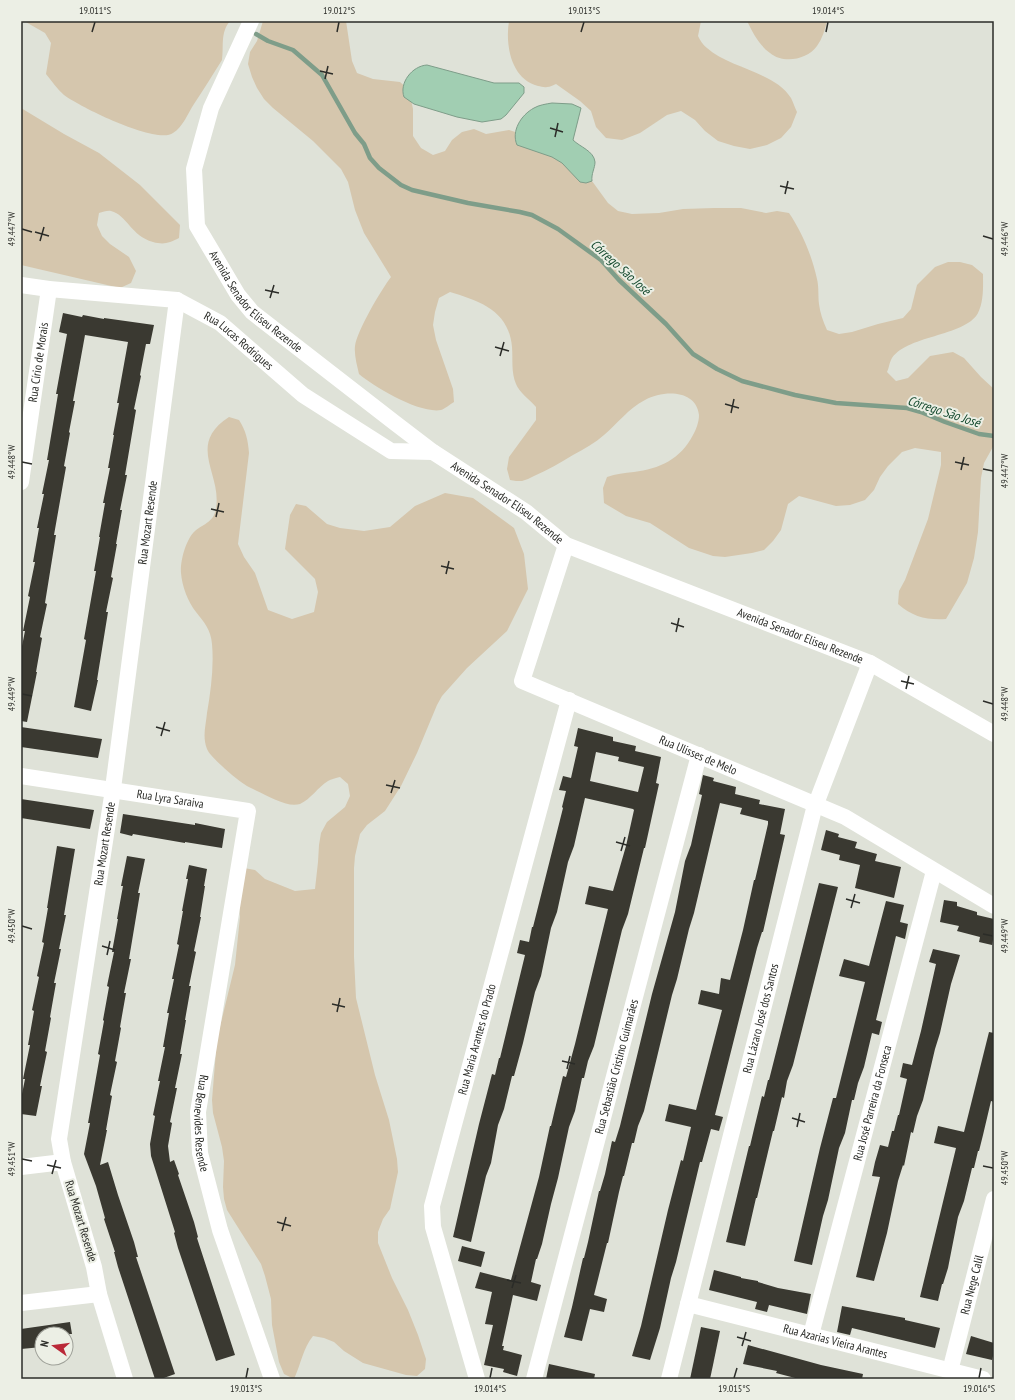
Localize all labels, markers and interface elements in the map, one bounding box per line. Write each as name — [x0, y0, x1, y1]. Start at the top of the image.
text: 19.011°S — [79, 4, 111, 17]
text: 19.012°S — [323, 4, 355, 17]
text: 19.013°S — [568, 4, 600, 17]
text: 19.014°S — [812, 4, 844, 17]
text: 49.447°W — [5, 212, 18, 246]
text: 49.446°W — [998, 222, 1011, 256]
water label: Córrego São José — [587, 236, 656, 300]
street label: Avenida Senador Eliseu Rezende — [206, 248, 306, 355]
street label: Rua Lucas Rodrigues — [202, 308, 277, 373]
street label: Rua Círio de Morais — [25, 321, 51, 403]
water label: Córrego São José — [905, 392, 984, 432]
text: 49.448°W — [5, 445, 18, 479]
text: 49.447°W — [998, 454, 1011, 488]
street label: Avenida Senador Eliseu Rezende — [448, 458, 567, 547]
street label: Rua Mozart Resende — [134, 480, 160, 565]
street label: Avenida Senador Eliseu Rezende — [735, 604, 866, 667]
text: 49.449°W — [5, 677, 18, 711]
text: 49.448°W — [998, 687, 1011, 721]
street label: Rua Ulisses de Melo — [657, 732, 739, 778]
street label: Rua Lyra Saraiva — [136, 786, 205, 811]
street label: Rua Mozart Resende — [90, 801, 118, 886]
text: 49.450°W — [5, 909, 18, 943]
text: 49.449°W — [998, 919, 1011, 953]
street label: Rua Lázaro José dos Santos — [739, 962, 781, 1075]
street label: Rua Maria Arantes do Prado — [455, 982, 499, 1096]
street label: Rua Sebastião Cristino Guimarães — [591, 998, 641, 1136]
street label: Rua José Parreira da Fonseca — [850, 1043, 895, 1162]
street label: Rua Benevides Resende — [191, 1074, 213, 1173]
text: 49.451°W — [5, 1142, 18, 1176]
text: 49.450°W — [998, 1151, 1011, 1185]
street label: Rua Mozart Resende — [62, 1178, 101, 1263]
street label: Rua Nege Calil — [957, 1253, 986, 1316]
street label: Rua Azarias Vieira Arantes — [782, 1321, 889, 1361]
north arrow — [34, 1326, 74, 1366]
text: N — [37, 1339, 52, 1348]
text: 19.013°S — [230, 1382, 262, 1395]
text: 19.014°S — [474, 1382, 506, 1395]
text: 19.015°S — [718, 1382, 750, 1395]
text: 19.016°S — [963, 1382, 995, 1395]

